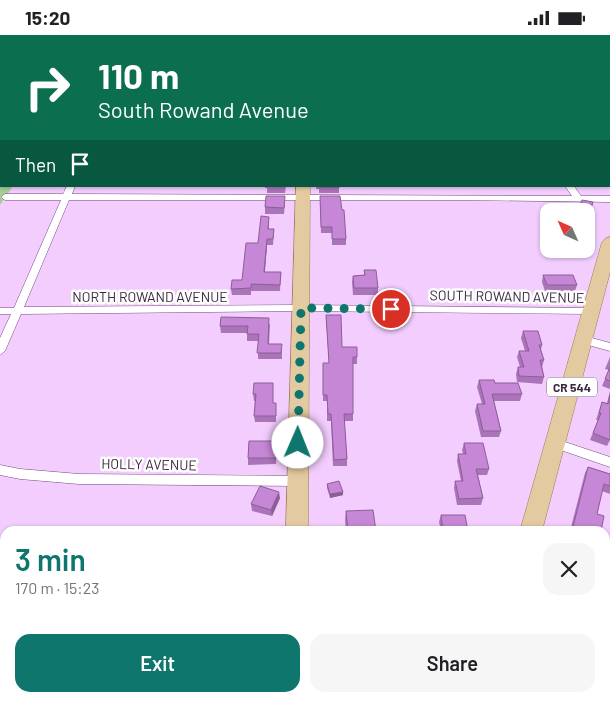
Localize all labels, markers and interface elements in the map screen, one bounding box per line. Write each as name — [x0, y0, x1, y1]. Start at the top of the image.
text: 15:20 — [25, 6, 70, 29]
text: 110 m — [98, 54, 179, 96]
icon: right — [15, 55, 80, 120]
text: South Rowand Avenue — [98, 96, 309, 122]
icon: arrive — [66, 150, 94, 178]
text: Then — [15, 153, 56, 176]
north arrow — [540, 203, 595, 257]
map controls — [540, 203, 595, 258]
street label: SOUTH ROWAND AVENUE — [430, 286, 584, 306]
street label: NORTH ROWAND AVENUE — [72, 288, 228, 305]
pin — [370, 288, 412, 330]
icon: arrive — [377, 295, 405, 323]
road number: CR 544 — [547, 377, 597, 397]
position arrow — [271, 416, 323, 468]
street label: HOLLY AVENUE — [101, 455, 197, 473]
text: 3 min — [15, 541, 86, 577]
button: close — [543, 543, 595, 595]
text: 170 m · 15:23 — [15, 578, 99, 597]
button: Exit — [15, 634, 300, 692]
button: Share — [310, 634, 595, 692]

